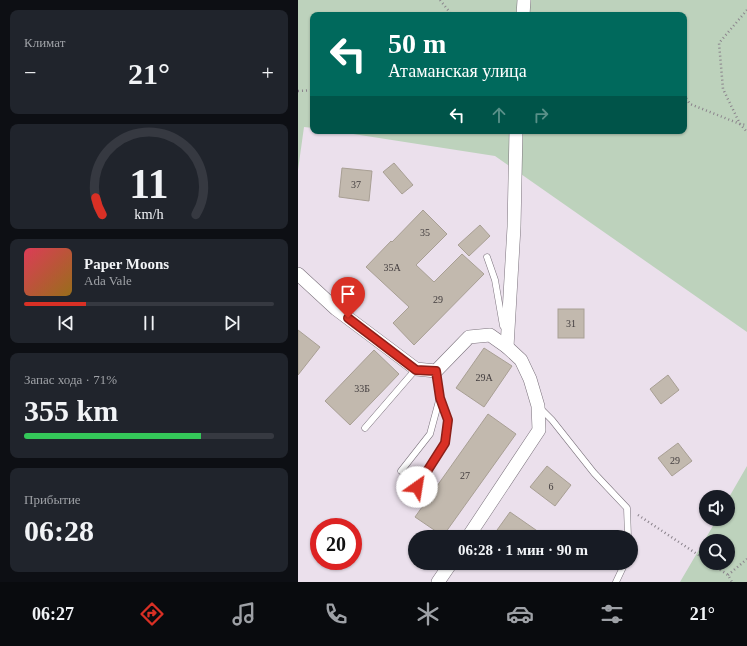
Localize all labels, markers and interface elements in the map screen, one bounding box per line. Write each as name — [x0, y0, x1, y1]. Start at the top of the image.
icon: left — [322, 28, 374, 80]
text: 50 m — [388, 28, 446, 59]
text: Климат — [24, 35, 65, 50]
text: 21° — [128, 57, 170, 90]
text: − — [24, 60, 36, 85]
text: + — [262, 60, 274, 85]
text: Атаманская улица — [388, 61, 527, 81]
icon: left — [446, 104, 468, 126]
icon: ahead — [488, 104, 510, 126]
icon: right — [530, 104, 552, 126]
text: 11 — [129, 160, 169, 206]
house number: 37 — [351, 179, 361, 190]
text: km/h — [134, 205, 164, 221]
house number: 35 — [420, 227, 430, 238]
text: Paper Moons — [84, 256, 169, 272]
house number: 35А — [383, 262, 401, 273]
text: Ada Vale — [84, 273, 132, 288]
pin — [331, 277, 365, 318]
icon: arrive — [337, 283, 359, 305]
house number: 29 — [433, 294, 443, 305]
icon: previous — [55, 312, 77, 334]
icon: pause — [138, 312, 160, 334]
icon: next — [221, 312, 243, 334]
house number: 31 — [566, 318, 576, 329]
text: Запас хода · 71% — [24, 372, 117, 387]
house number: 29А — [475, 372, 493, 383]
house number: 33Б — [354, 383, 370, 394]
text: 355 km — [24, 394, 118, 427]
house number: 29 — [670, 455, 680, 466]
position arrow — [396, 466, 438, 508]
house number: 27 — [460, 470, 470, 481]
house number: 6 — [549, 481, 554, 492]
map controls — [699, 490, 735, 570]
button: sound — [699, 490, 735, 526]
text: Прибытие — [24, 492, 81, 507]
text: 06:28 — [24, 514, 94, 547]
speed limit sign: 20 — [310, 518, 362, 570]
button: search — [699, 534, 735, 570]
text: 06:28 · 1 мин · 90 m — [458, 542, 588, 558]
icon: directions — [138, 600, 166, 628]
icon: music — [230, 600, 258, 628]
icon: phone — [322, 600, 350, 628]
icon: climate — [414, 600, 442, 628]
icon: car — [506, 600, 534, 628]
icon: filters — [598, 600, 626, 628]
text: 06:27 — [32, 604, 74, 624]
text: 21° — [690, 604, 715, 624]

